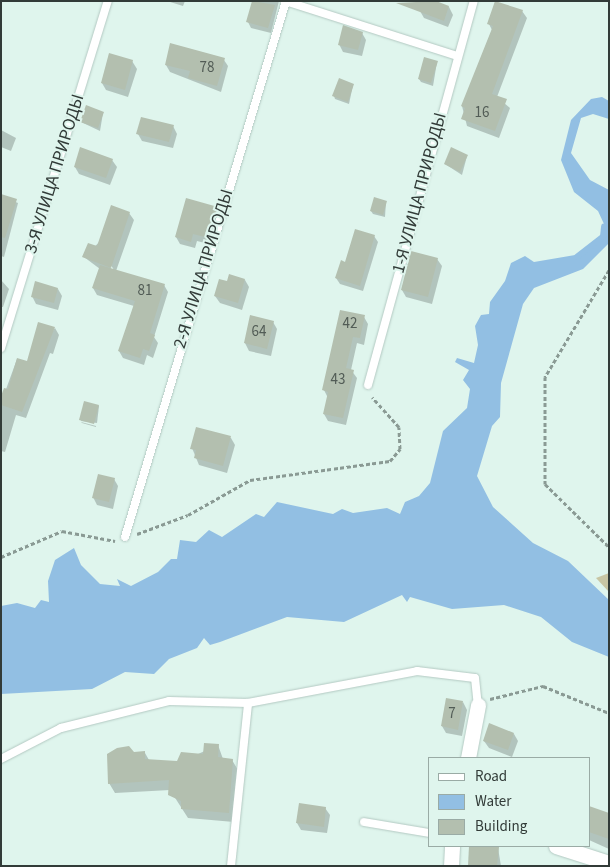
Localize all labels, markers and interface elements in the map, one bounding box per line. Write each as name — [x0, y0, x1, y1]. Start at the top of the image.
house number: 78 — [200, 59, 214, 77]
street label: 3-Я УЛИЦА ПРИРОДЫ — [20, 92, 90, 256]
house number: 16 — [475, 104, 489, 122]
street label: 1-Я УЛИЦА ПРИРОДЫ — [388, 110, 452, 276]
street label: 2-Я УЛИЦА ПРИРОДЫ — [169, 187, 239, 351]
house number: 81 — [138, 282, 152, 300]
house number: 42 — [343, 315, 357, 333]
house number: 64 — [252, 323, 266, 341]
house number: 43 — [331, 371, 345, 389]
house number: 7 — [448, 705, 456, 723]
legend — [428, 757, 590, 847]
text: Road — [475, 766, 507, 787]
text: Water — [475, 791, 511, 812]
text: Building — [475, 816, 527, 837]

